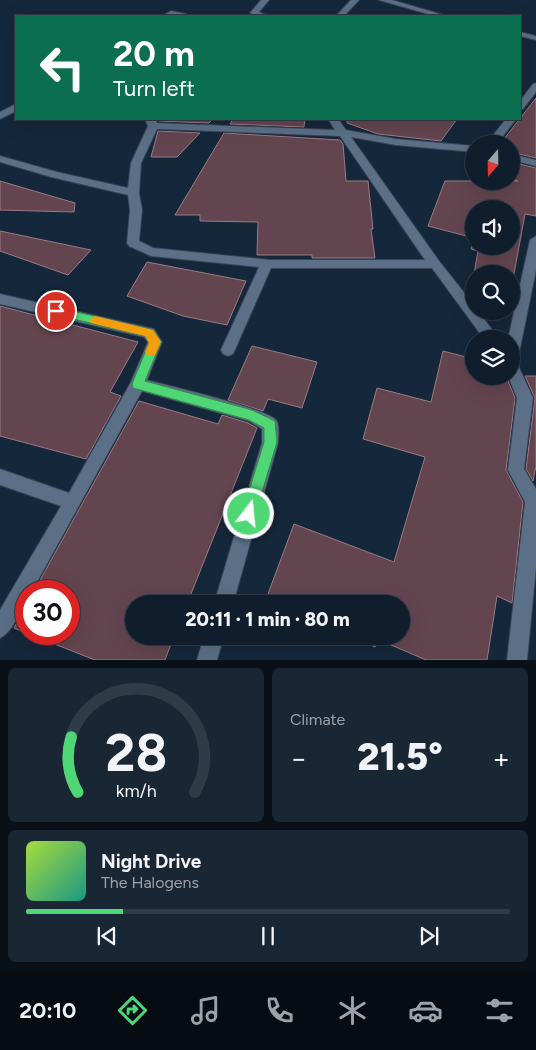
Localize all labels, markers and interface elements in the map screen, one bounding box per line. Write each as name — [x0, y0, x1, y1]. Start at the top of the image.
text: 20 m — [113, 33, 195, 75]
icon: left — [30, 35, 95, 100]
text: Turn left — [113, 75, 195, 102]
north arrow — [465, 135, 520, 190]
map controls — [465, 135, 520, 385]
button: sound — [465, 200, 520, 255]
button: search — [465, 265, 520, 320]
pin — [35, 290, 77, 332]
icon: arrive — [42, 297, 70, 325]
button: layers — [465, 330, 520, 385]
position arrow — [222, 487, 274, 539]
speed limit sign: 30 — [15, 580, 80, 645]
text: 20:11 · 1 min · 80 m — [185, 608, 350, 631]
text: Climate — [290, 710, 345, 729]
text: 28 — [105, 722, 167, 784]
text: 21.5° — [357, 734, 443, 780]
text: − — [290, 741, 307, 775]
text: + — [493, 741, 510, 775]
text: km/h — [116, 780, 156, 801]
text: Night Drive — [101, 850, 201, 873]
text: The Halogens — [101, 873, 199, 892]
icon: previous — [93, 922, 121, 950]
icon: pause — [254, 922, 282, 950]
icon: next — [415, 922, 443, 950]
icon: directions — [115, 993, 150, 1028]
icon: music — [188, 993, 223, 1028]
icon: phone — [262, 993, 297, 1028]
icon: climate — [335, 993, 370, 1028]
icon: car — [408, 993, 443, 1028]
icon: filters — [482, 993, 517, 1028]
text: 20:10 — [19, 997, 76, 1024]

